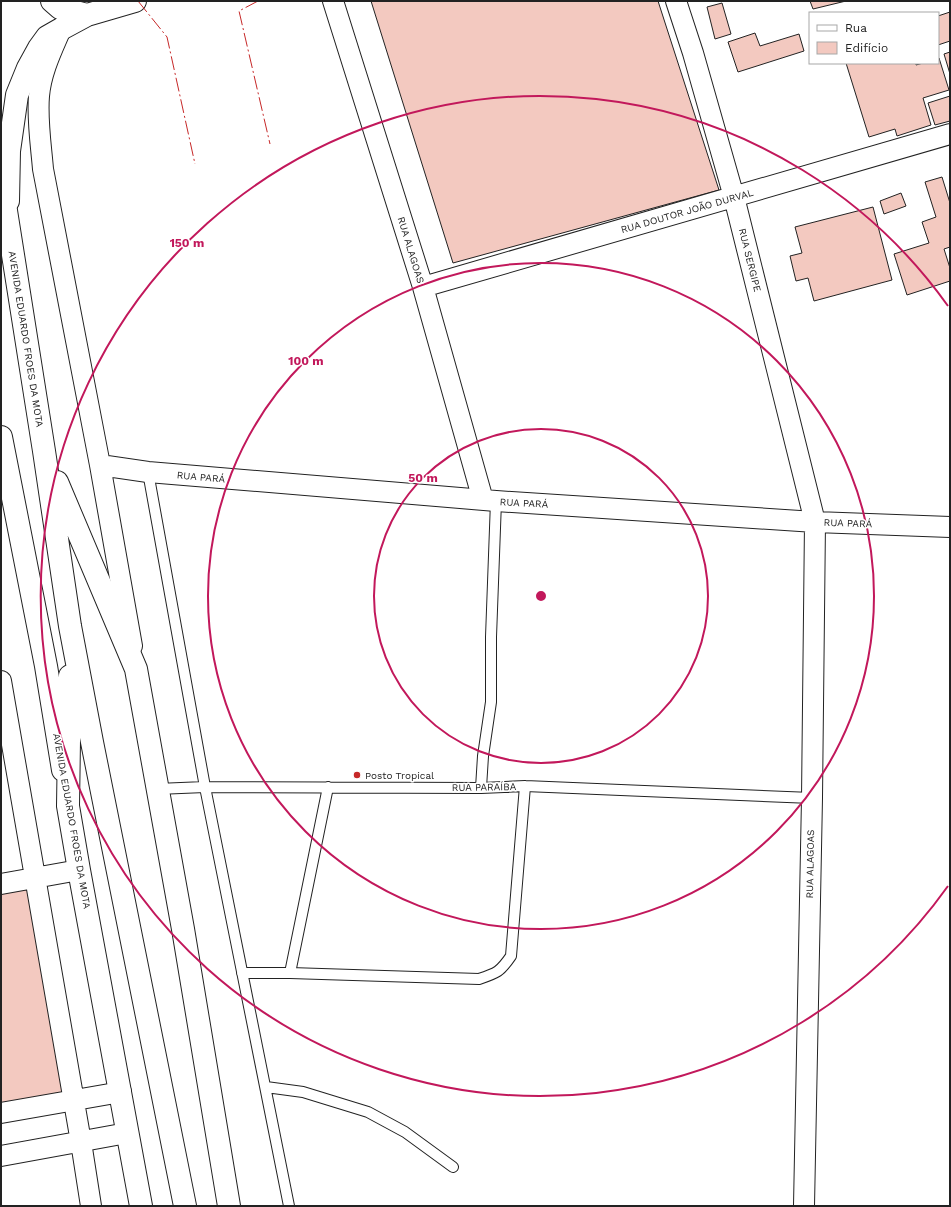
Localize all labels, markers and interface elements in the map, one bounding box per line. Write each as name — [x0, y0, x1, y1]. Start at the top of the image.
legend — [809, 12, 939, 64]
text: Rua — [845, 21, 867, 35]
text: Edifício — [845, 41, 888, 55]
street label: RUA DOUTOR JOÃO DURVAL — [619, 187, 755, 235]
street label: RUA ALAGOAS — [396, 215, 426, 285]
street label: RUA SERGIPE — [737, 227, 763, 293]
text: 150 m — [170, 236, 204, 250]
street label: AVENIDA EDUARDO FROES DA MOTA — [7, 250, 45, 428]
text: 100 m — [288, 354, 324, 368]
street label: RUA PARÁ — [176, 469, 226, 485]
text: 50 m — [408, 471, 438, 485]
street label: RUA PARÁ — [499, 496, 549, 510]
street label: RUA PARÁ — [824, 517, 873, 529]
centre of rings — [534, 589, 548, 603]
street label: AVENIDA EDUARDO FROES DA MOTA — [51, 732, 93, 910]
marker: Posto Tropical — [352, 770, 362, 780]
place label: Posto Tropical — [365, 770, 434, 781]
street label: RUA PARAÍBA — [452, 781, 517, 793]
street label: RUA ALAGOAS — [804, 829, 816, 899]

